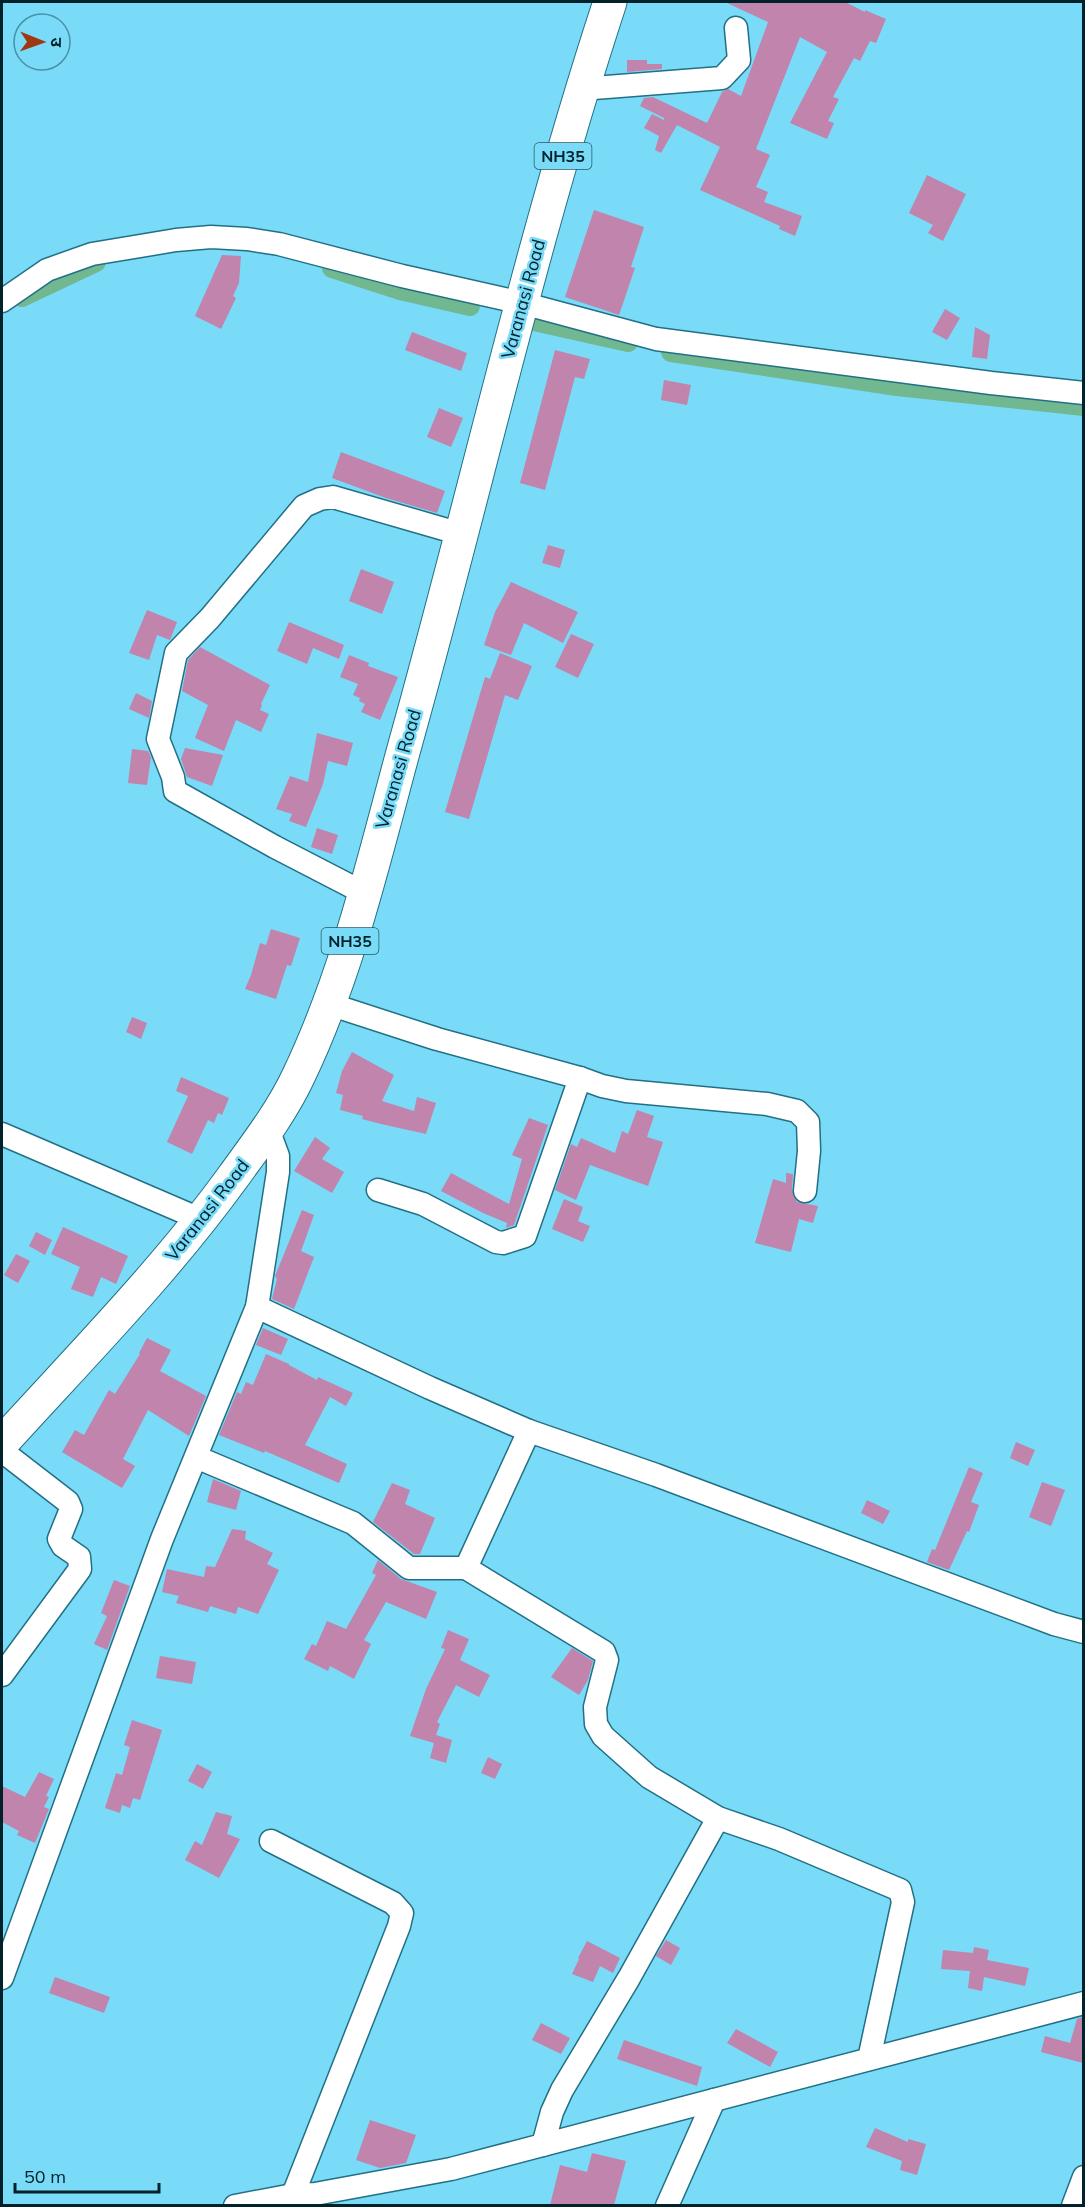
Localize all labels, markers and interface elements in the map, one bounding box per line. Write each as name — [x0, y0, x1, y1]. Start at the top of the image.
north arrow — [12, 12, 72, 72]
text: उ — [47, 37, 67, 48]
road number: NH35 — [534, 143, 592, 169]
street label: Varanasi Road — [496, 237, 550, 361]
street label: Varanasi Road — [370, 707, 426, 831]
road number: NH35 — [322, 928, 378, 954]
street label: Varanasi Road — [160, 1154, 254, 1266]
scale bar — [15, 2156, 159, 2194]
text: 50 m — [24, 2165, 66, 2188]

